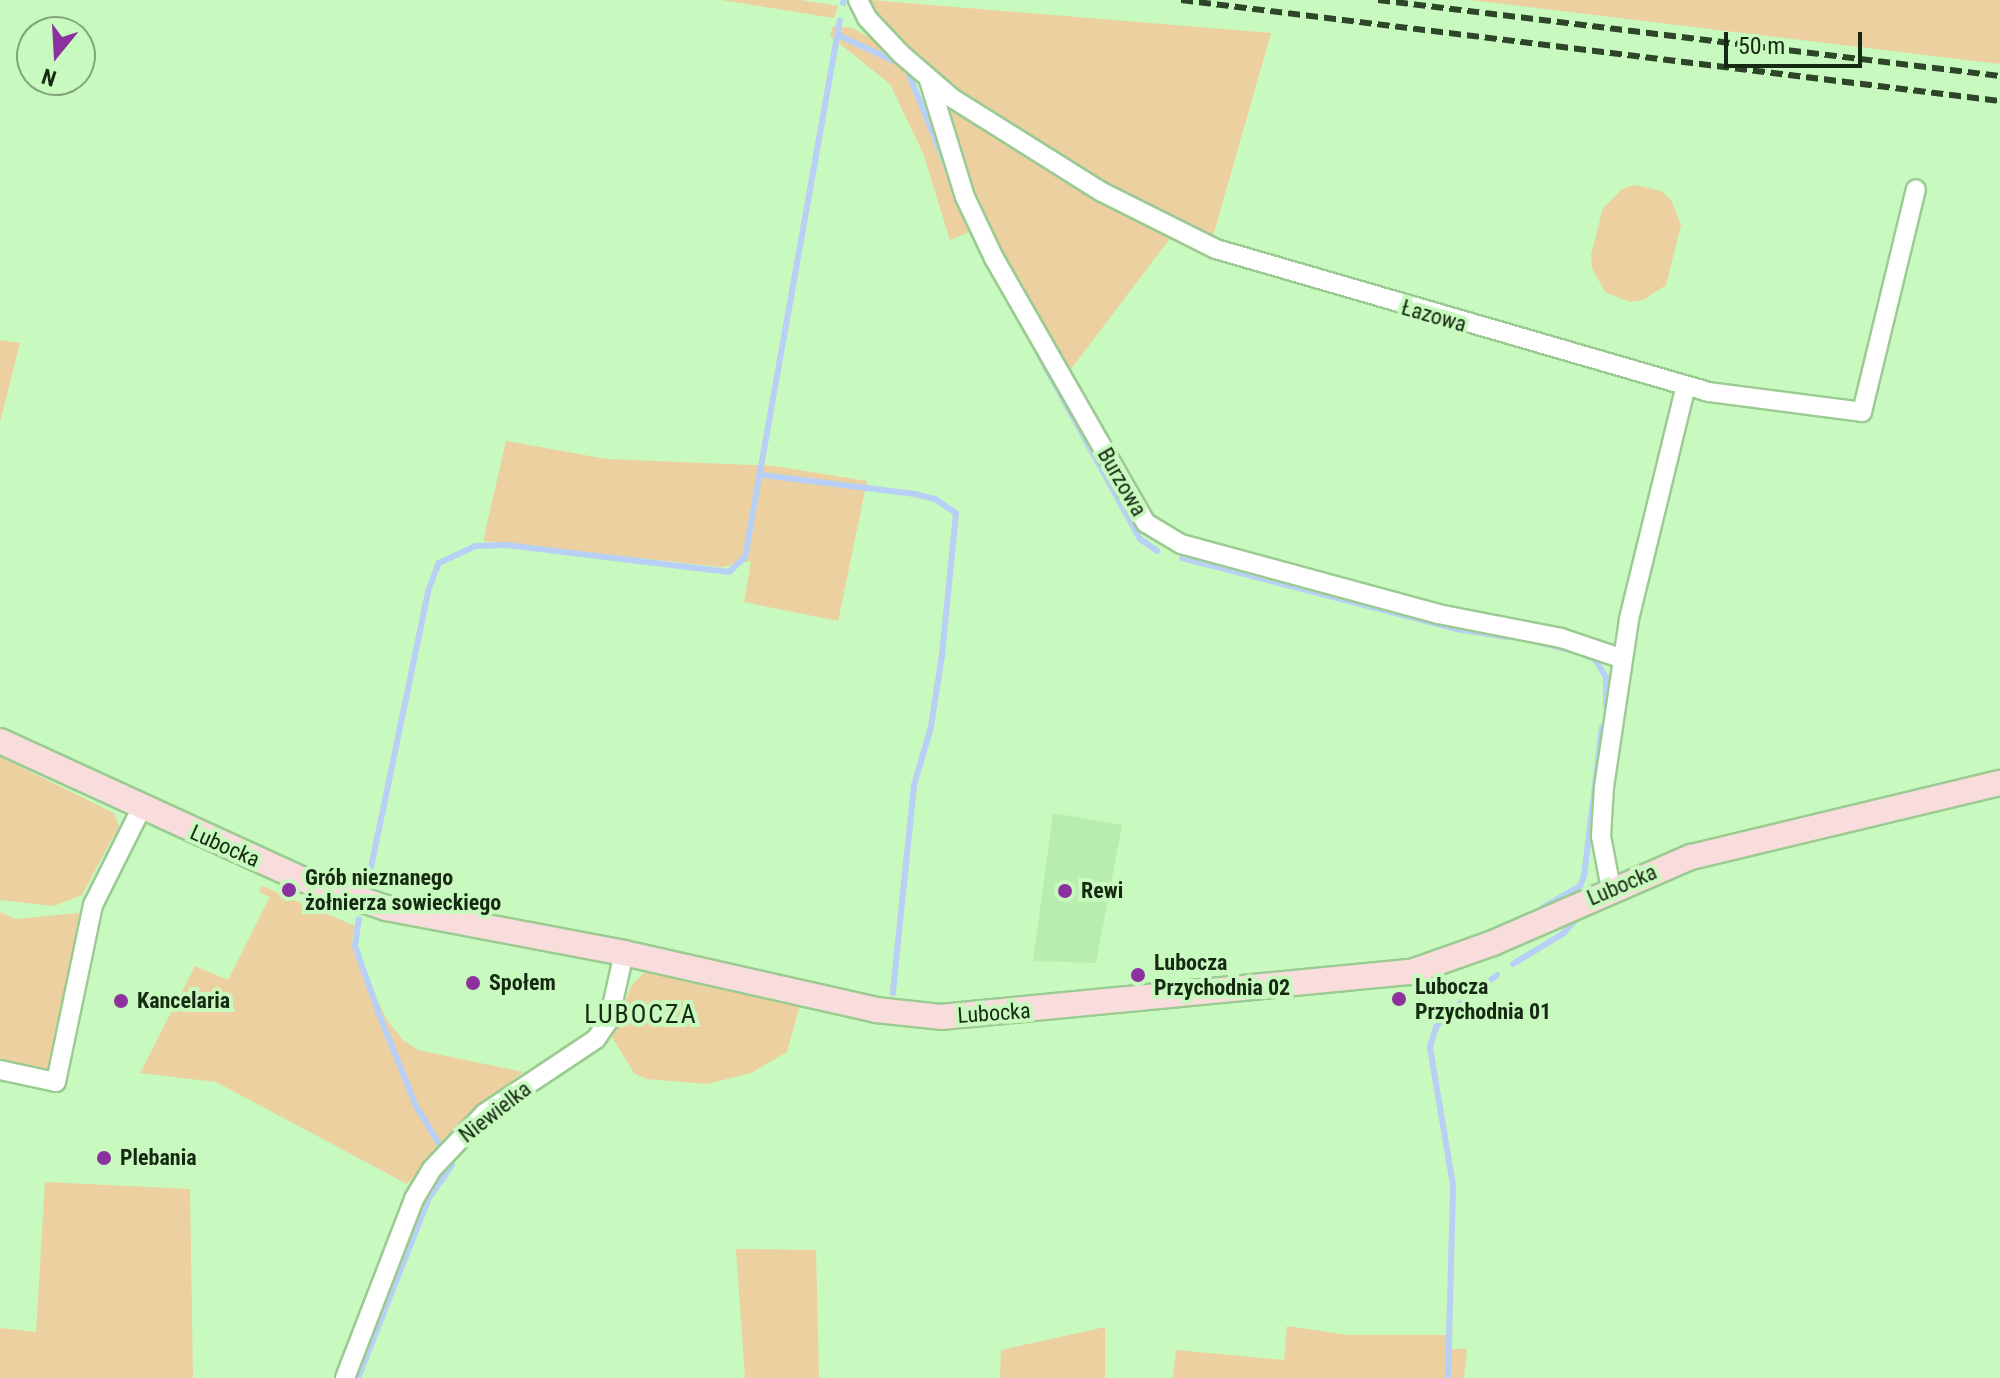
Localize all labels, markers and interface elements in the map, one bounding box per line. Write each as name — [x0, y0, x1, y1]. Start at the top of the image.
north arrow — [16, 16, 96, 96]
scale bar — [1728, 16, 1866, 66]
text: 50 m — [1738, 32, 1785, 60]
text: N — [39, 63, 59, 91]
street label: Łazowa — [1398, 294, 1470, 338]
street label: Burzowa — [1092, 443, 1152, 521]
street label: Lubocka — [186, 819, 264, 873]
street label: Lubocka — [1583, 859, 1661, 911]
place label: Grób nieznanego żołnierza sowieckiego — [305, 864, 501, 916]
place label: Rewi — [1081, 878, 1123, 904]
marker: Grób nieznanego żołnierza sowieckiego — [280, 881, 298, 899]
marker: Rewi — [1056, 882, 1074, 900]
place label: Lubocza Przychodnia 02 — [1154, 949, 1290, 1000]
marker: Lubocza Przychodnia 02 — [1129, 966, 1147, 984]
place label: Społem — [489, 970, 556, 996]
place label: Lubocza Przychodnia 01 — [1415, 973, 1551, 1024]
marker: Społem — [464, 974, 482, 992]
place label: Kancelaria — [137, 988, 230, 1014]
marker: Lubocza Przychodnia 01 — [1390, 990, 1408, 1008]
marker: Kancelaria — [112, 992, 130, 1010]
street label: Lubocka — [957, 997, 1031, 1029]
district label: LUBOCZA — [584, 999, 698, 1031]
street label: Niewielka — [454, 1076, 536, 1148]
place label: Plebania — [120, 1145, 197, 1171]
marker: Plebania — [95, 1149, 113, 1167]

